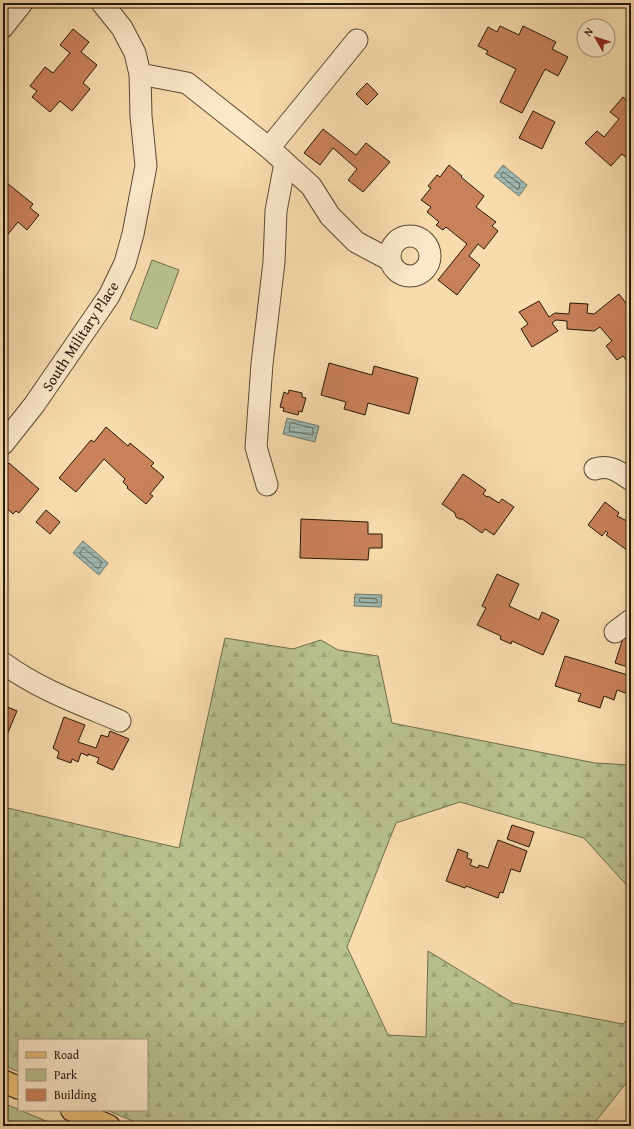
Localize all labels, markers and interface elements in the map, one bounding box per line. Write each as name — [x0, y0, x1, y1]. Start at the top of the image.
north arrow — [576, 18, 616, 58]
text: N — [580, 23, 597, 40]
street label: South Military Place — [36, 277, 124, 395]
legend — [18, 1039, 148, 1111]
text: Road — [54, 1046, 80, 1063]
text: Park — [54, 1066, 78, 1083]
text: Building — [54, 1086, 97, 1103]

